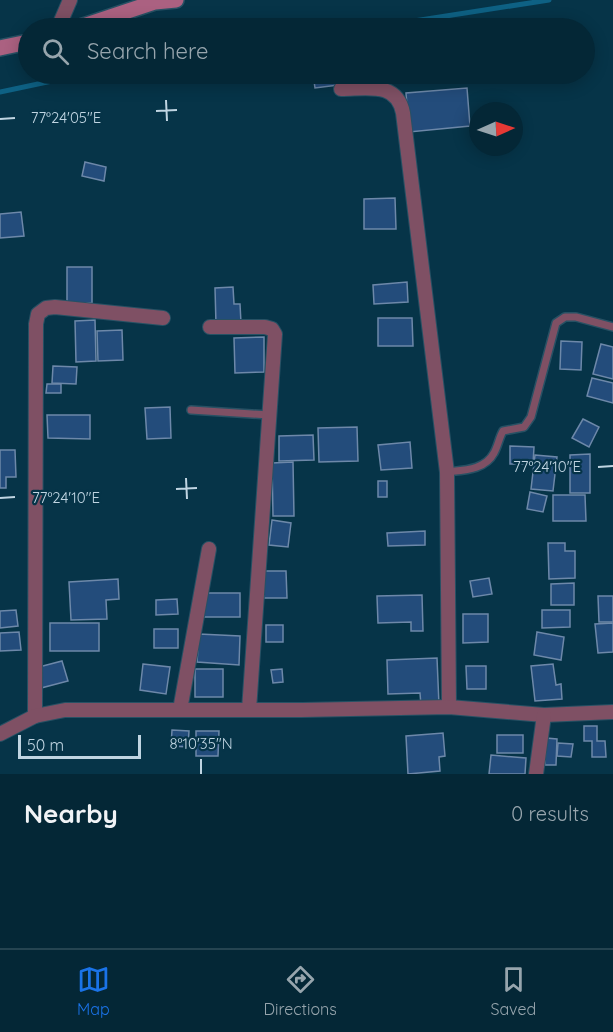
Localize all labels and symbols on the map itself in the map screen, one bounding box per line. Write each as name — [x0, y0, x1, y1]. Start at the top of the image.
north arrow — [469, 102, 523, 156]
text: 77°24'05"E — [31, 108, 101, 127]
text: 77°24'10"E — [513, 457, 581, 476]
text: 77°24'10"E — [32, 488, 100, 507]
scale bar — [18, 732, 141, 760]
text: 8°10'35"N — [169, 734, 233, 753]

